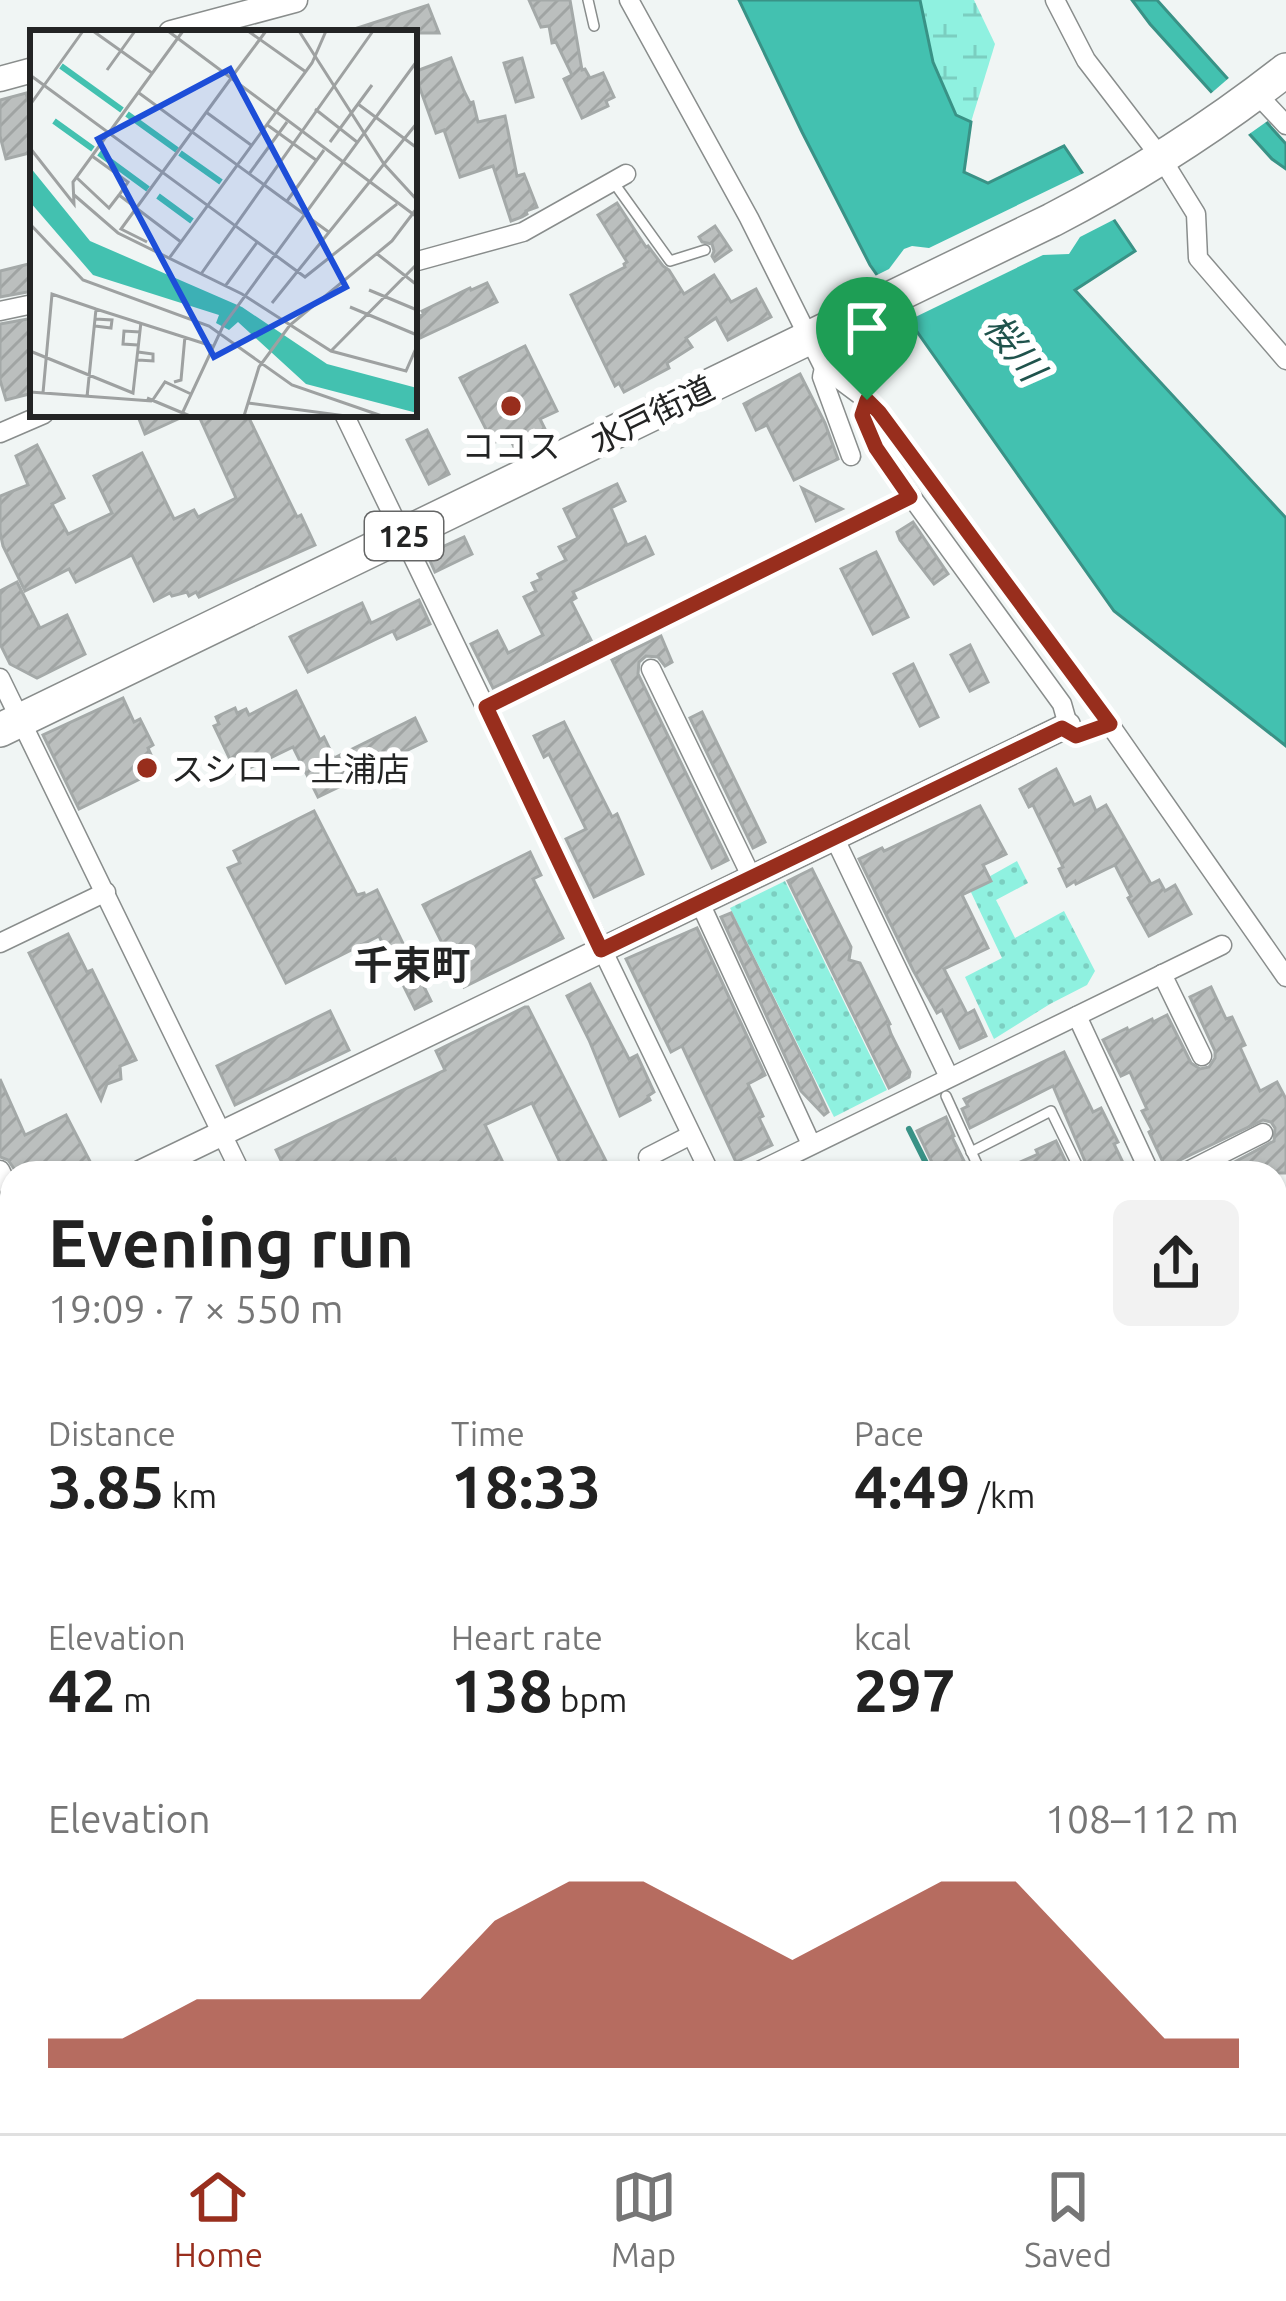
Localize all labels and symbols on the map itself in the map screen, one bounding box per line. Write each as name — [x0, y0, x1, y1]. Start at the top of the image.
inset map — [30, 30, 417, 417]
pin — [816, 277, 918, 400]
water label: 桜川 — [977, 306, 1056, 391]
street label: 水戸街道 — [585, 368, 719, 460]
marker: ココス — [498, 393, 524, 419]
place label: ココス — [462, 427, 561, 464]
road number: 125 — [365, 512, 443, 560]
place label: スシロー 土浦店 — [171, 750, 410, 787]
marker: スシロー 土浦店 — [134, 755, 160, 781]
district label: 千束町 — [353, 943, 471, 986]

